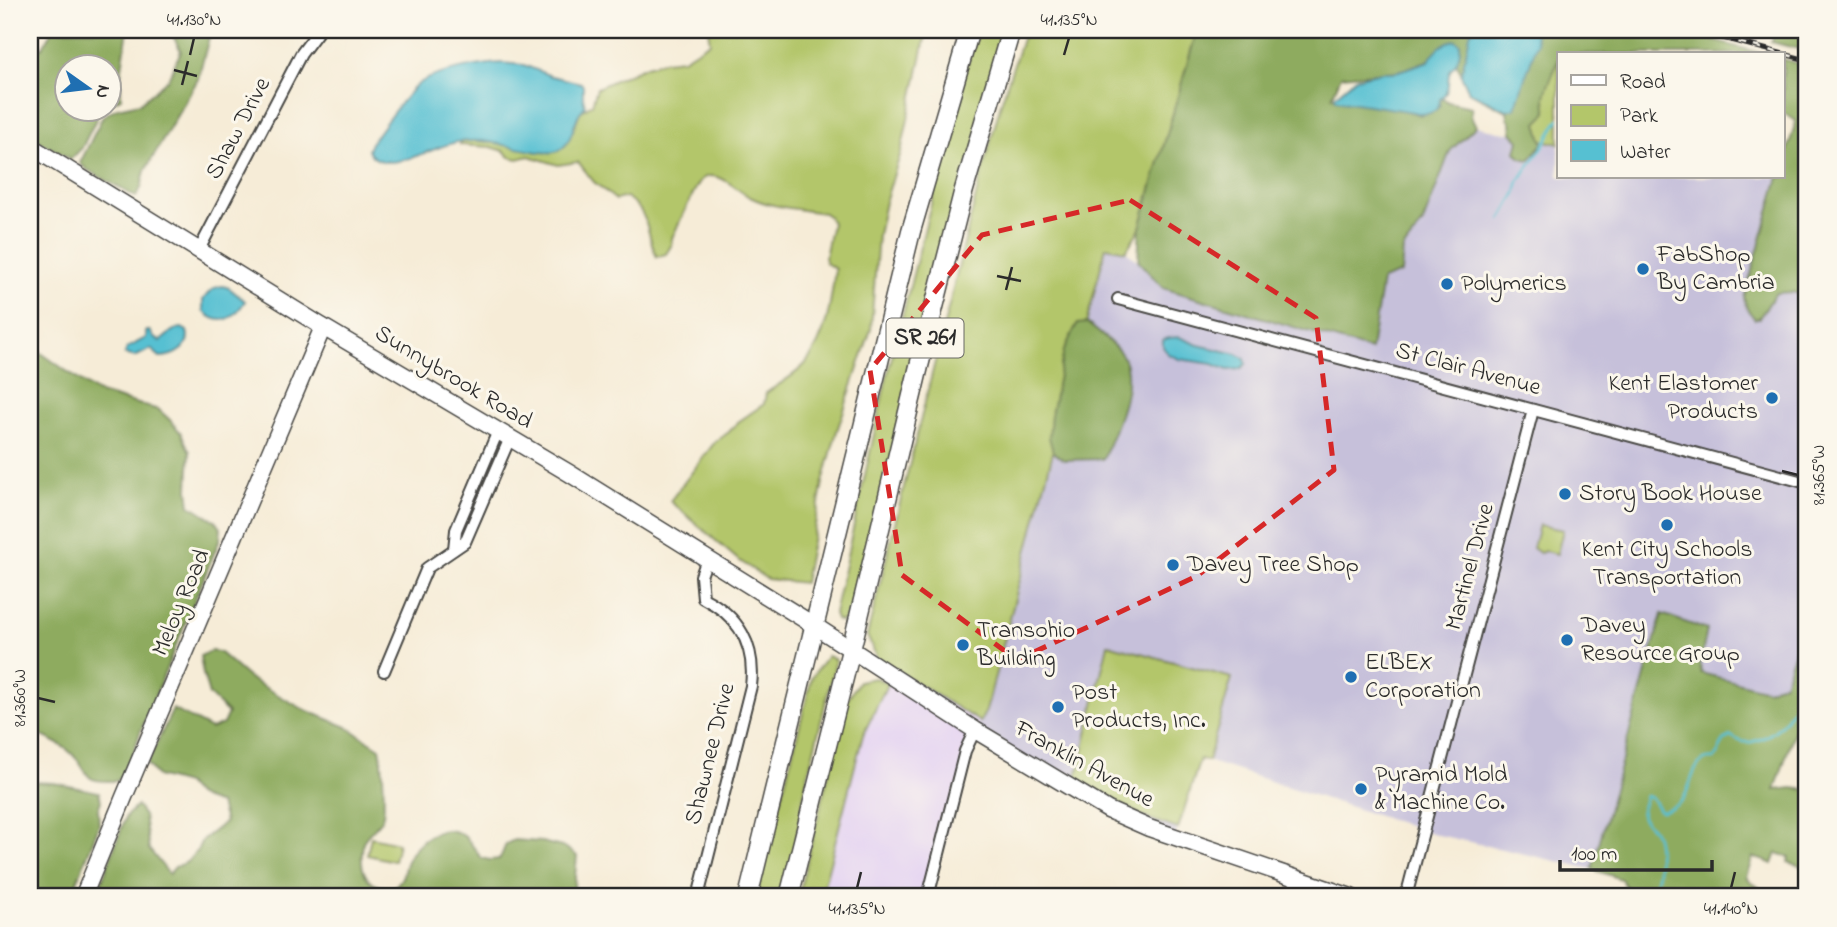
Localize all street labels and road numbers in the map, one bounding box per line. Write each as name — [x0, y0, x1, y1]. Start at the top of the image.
street label: Shaw Drive — [197, 71, 281, 186]
street label: Sunnybrook Road — [367, 317, 539, 440]
road number: SR 261 — [886, 318, 964, 358]
street label: St Clair Avenue — [1391, 334, 1545, 406]
street label: Martinel Drive — [1437, 499, 1505, 634]
street label: Meloy Road — [144, 544, 221, 662]
street label: Shawnee Drive — [676, 679, 746, 829]
street label: Franklin Avenue — [1007, 712, 1160, 818]

